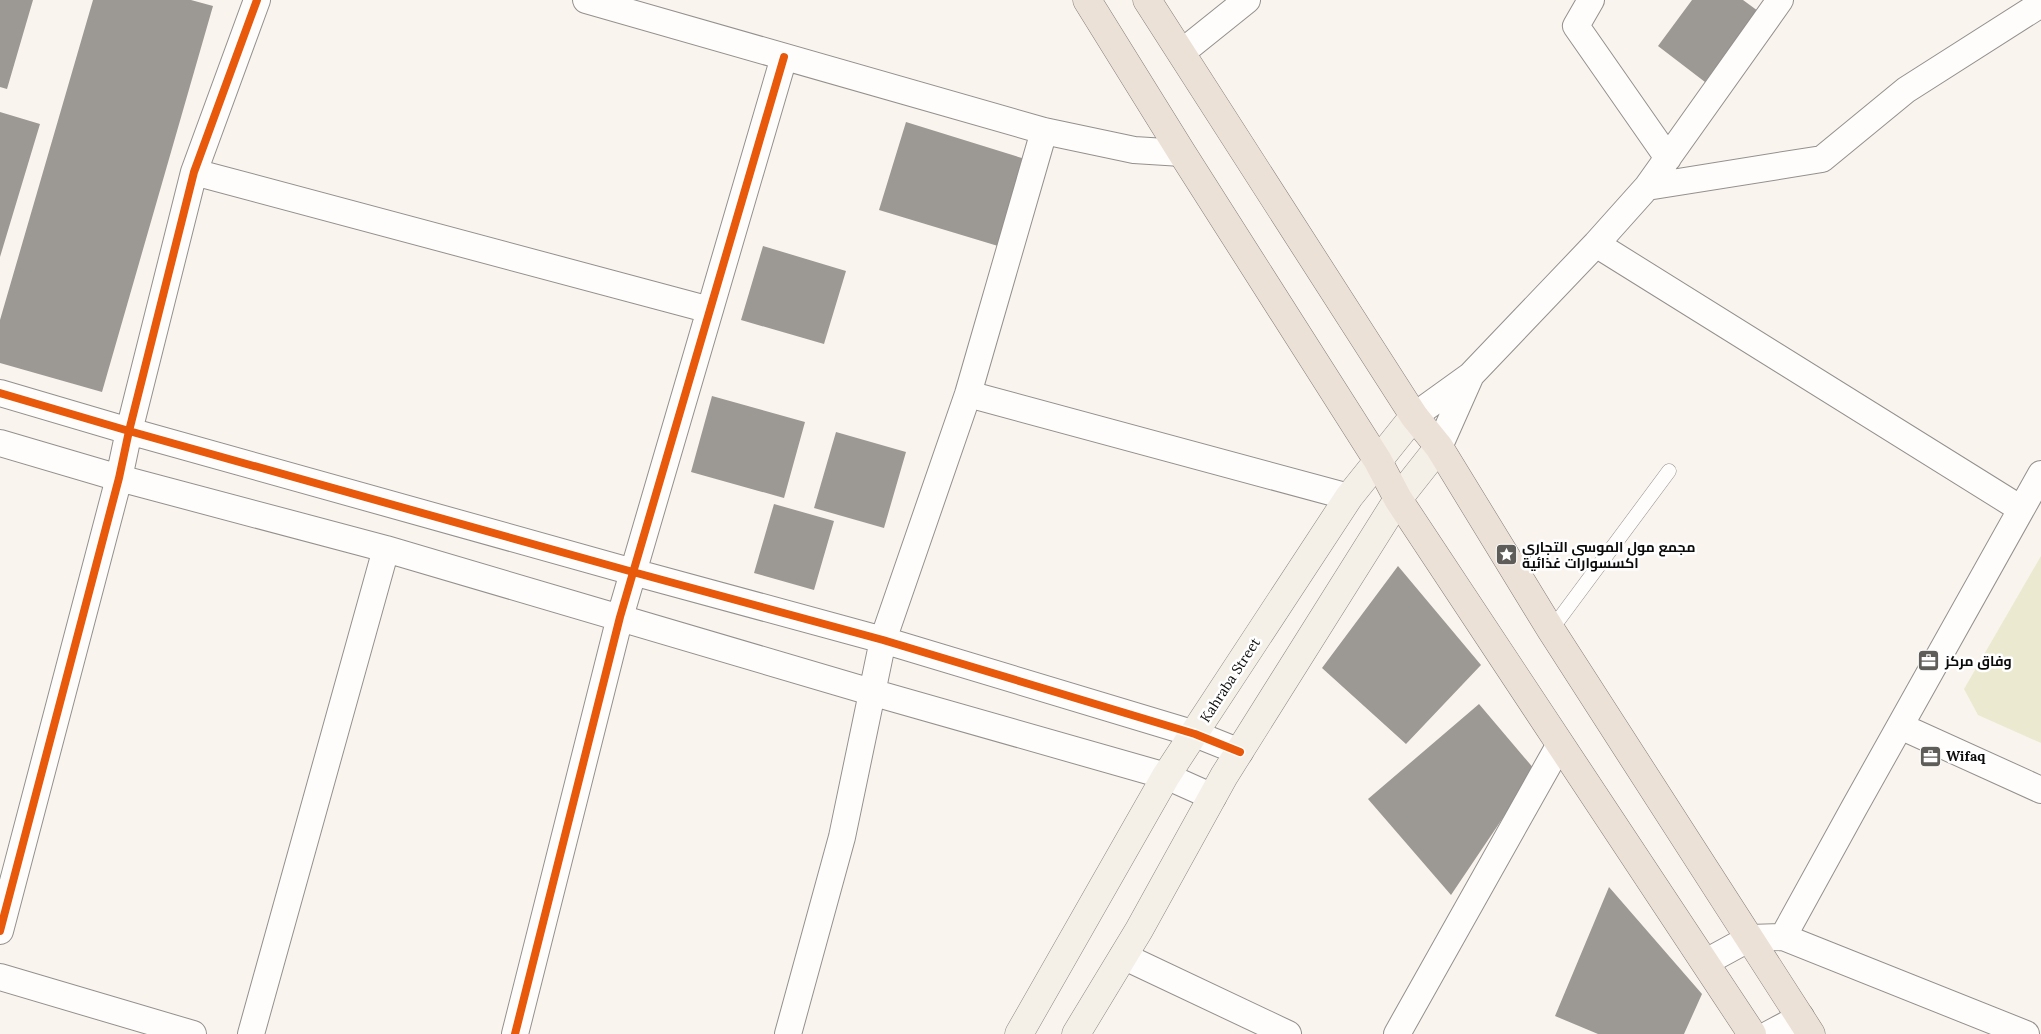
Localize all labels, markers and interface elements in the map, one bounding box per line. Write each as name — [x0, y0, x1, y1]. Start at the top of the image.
place label: مجمع مول الموسى التجاري اكسسوارات غذائية — [1522, 538, 1696, 572]
place icon: مجمع مول الموسى التجاري اكسسوارات غذائية — [1494, 543, 1518, 567]
street label: Kahraba Street — [1196, 634, 1264, 726]
office icon: وفاق مركز — [1917, 649, 1941, 673]
place label: وفاق مركز — [1944, 652, 2012, 670]
office icon: Wifaq — [1918, 744, 1942, 768]
place label: Wifaq — [1946, 747, 1986, 765]

